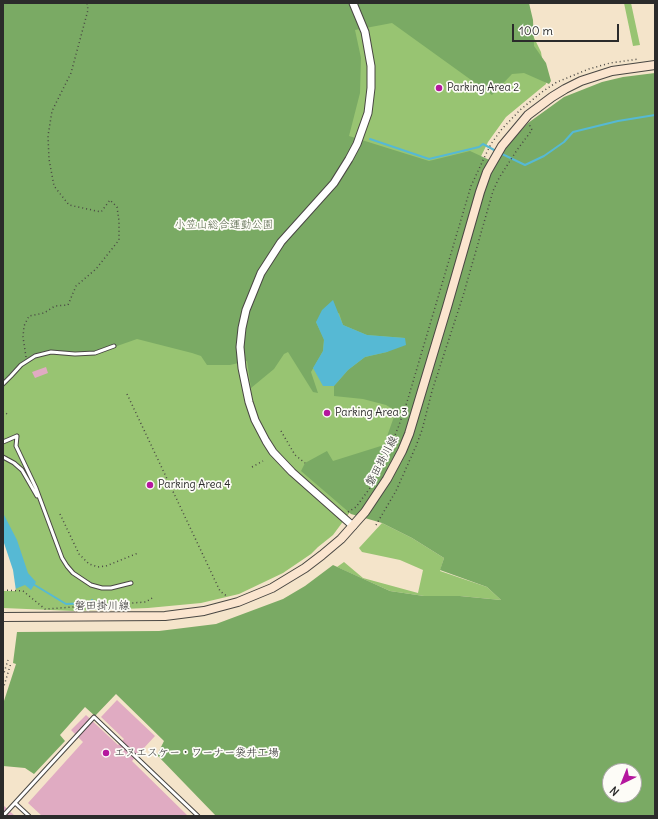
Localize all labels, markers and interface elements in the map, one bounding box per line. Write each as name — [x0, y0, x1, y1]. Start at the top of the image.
scale bar — [514, 16, 621, 42]
text: 100 m — [519, 23, 553, 38]
place label: Parking Area 2 — [447, 81, 519, 95]
marker: Parking Area 2 — [434, 83, 444, 93]
park label: 小笠山総合運動公園 — [175, 218, 273, 232]
place label: Parking Area 3 — [335, 406, 408, 420]
marker: Parking Area 3 — [322, 408, 332, 418]
street label: 磐田掛川線 — [363, 434, 401, 488]
place label: Parking Area 4 — [158, 478, 231, 492]
marker: Parking Area 4 — [145, 480, 155, 490]
street label: 磐田掛川線 — [75, 599, 129, 613]
place label: エヌエスケー・ワーナー袋井工場 — [114, 746, 279, 760]
marker: エヌエスケー・ワーナー袋井工場 — [101, 748, 111, 758]
north arrow — [602, 763, 642, 803]
text: N — [607, 783, 622, 799]

